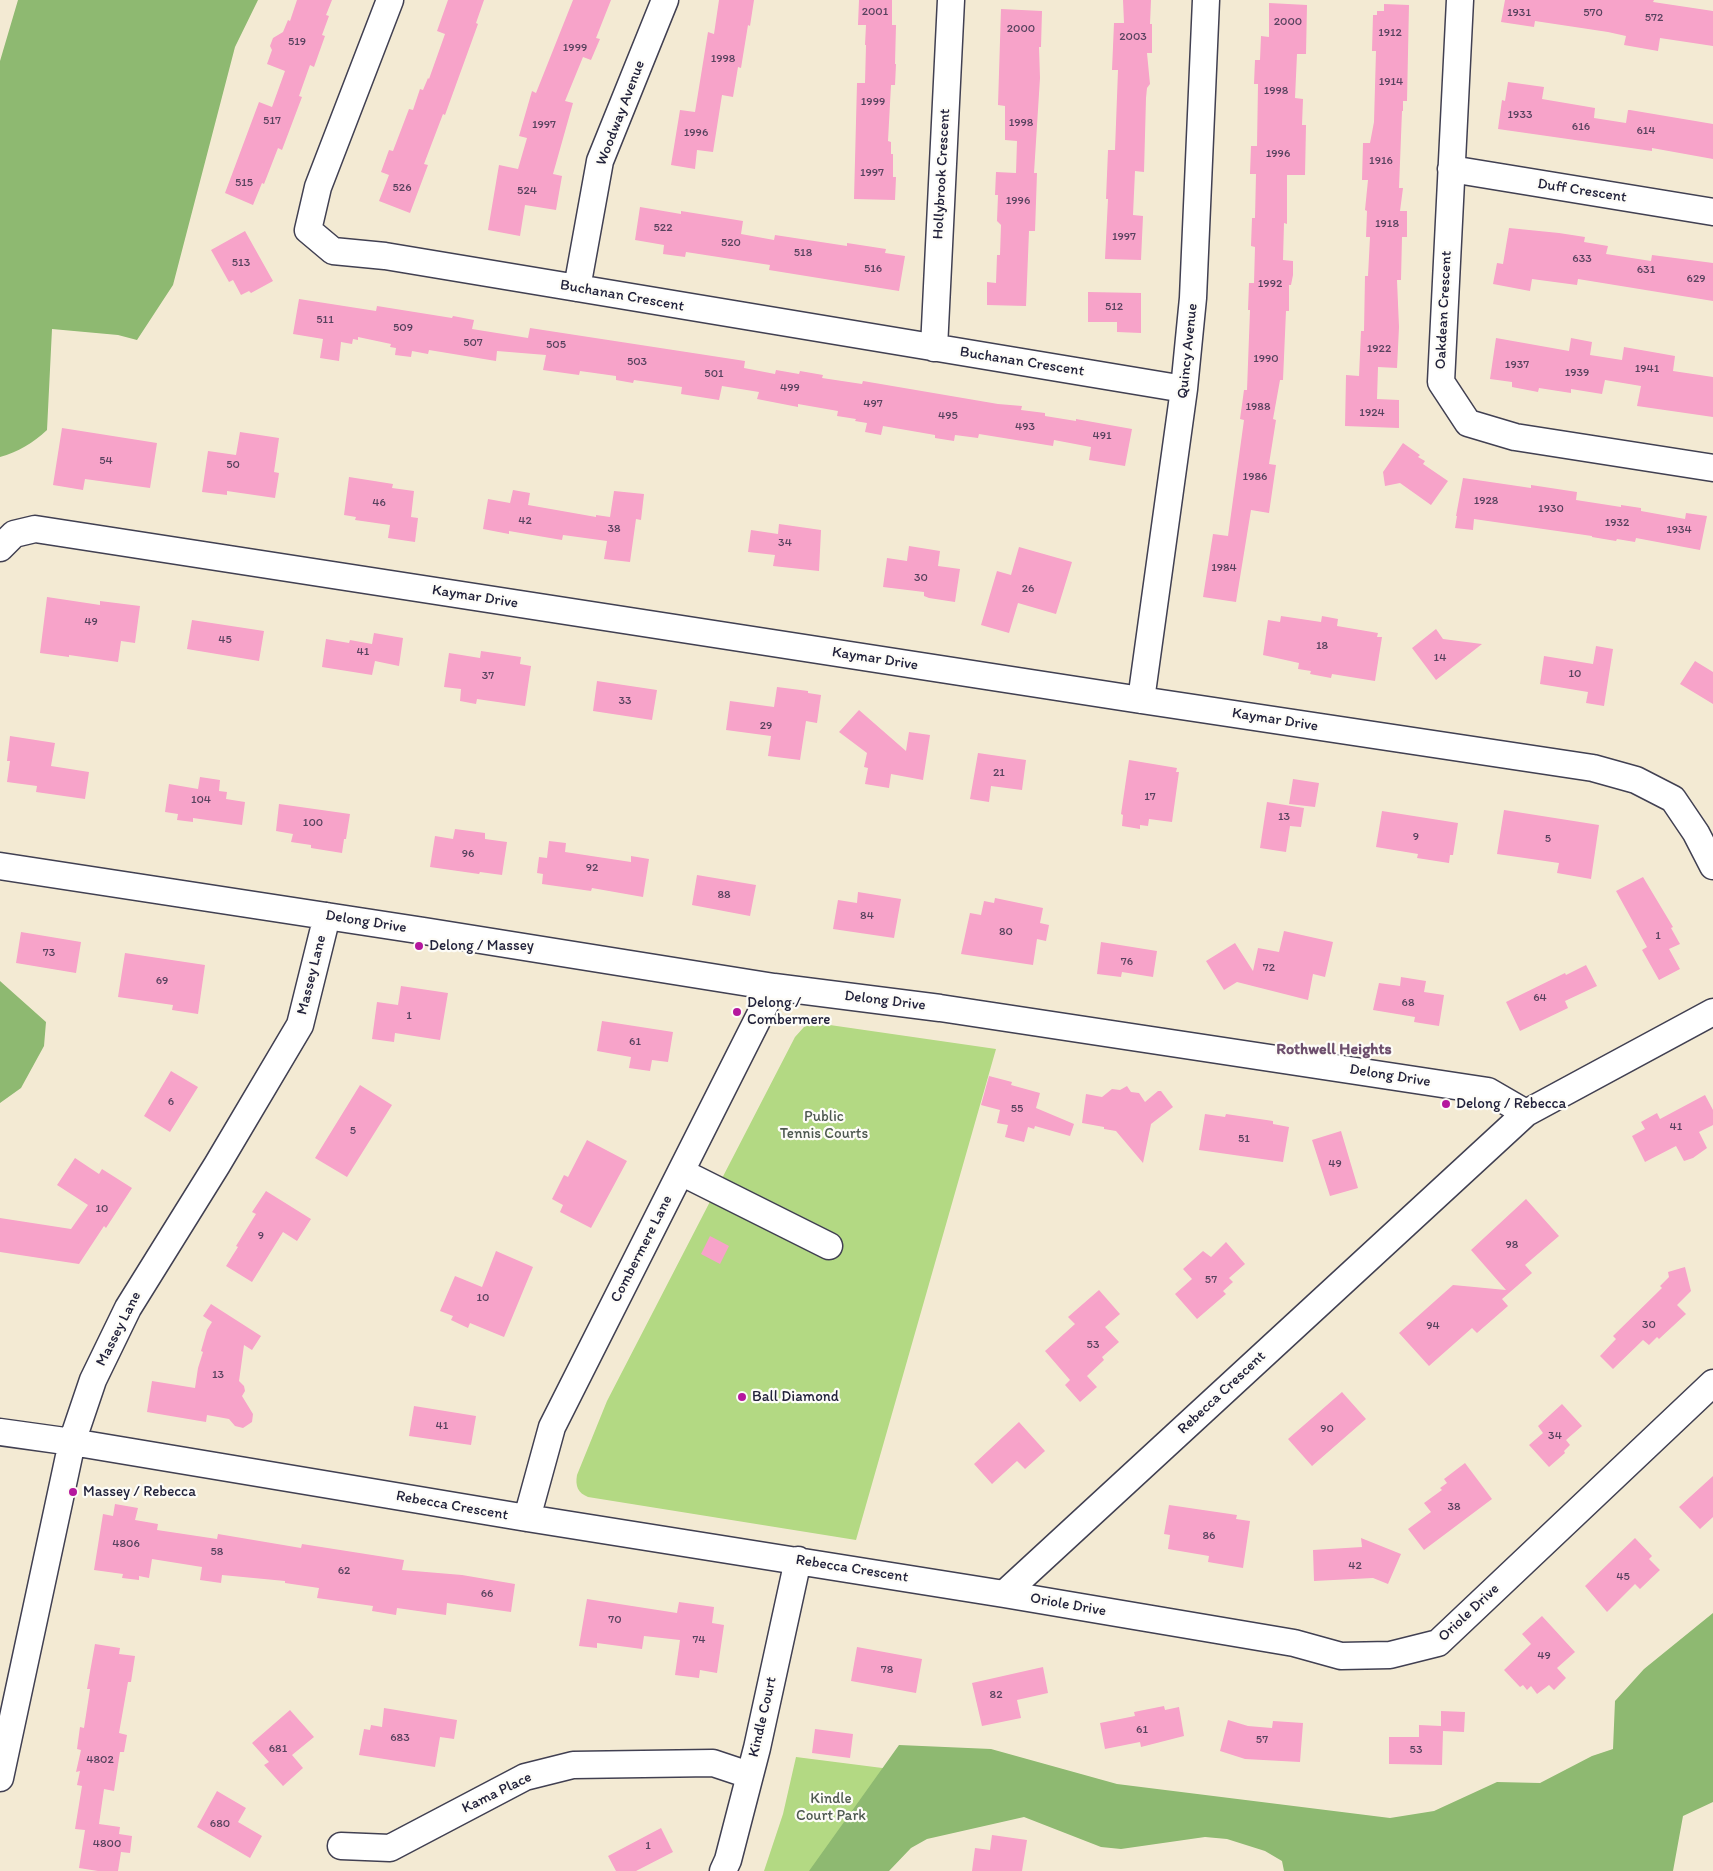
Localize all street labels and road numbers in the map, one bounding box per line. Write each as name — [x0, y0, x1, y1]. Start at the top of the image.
street label: Woodway Avenue — [593, 58, 649, 168]
street label: Hollybrook Crescent — [930, 108, 954, 240]
street label: Duff Crescent — [1536, 175, 1628, 207]
street label: Oakdean Crescent — [1432, 250, 1456, 370]
street label: Buchanan Crescent — [559, 276, 685, 316]
street label: Quincy Avenue — [1174, 302, 1202, 400]
street label: Buchanan Crescent — [958, 343, 1086, 381]
street label: Kaymar Drive — [431, 581, 519, 613]
street label: Kaymar Drive — [831, 643, 919, 675]
street label: Kaymar Drive — [1231, 704, 1319, 736]
street label: Delong Drive — [324, 907, 408, 937]
street label: Massey Lane — [293, 933, 331, 1017]
street label: Delong Drive — [843, 987, 927, 1015]
street label: Delong Drive — [1348, 1061, 1432, 1091]
street label: Combermere Lane — [607, 1192, 677, 1306]
street label: Massey Lane — [92, 1289, 146, 1369]
street label: Rebecca Crescent — [1174, 1348, 1270, 1438]
street label: Rebecca Crescent — [394, 1487, 510, 1525]
street label: Rebecca Crescent — [794, 1551, 910, 1587]
street label: Oriole Drive — [1435, 1580, 1503, 1646]
street label: Oriole Drive — [1029, 1589, 1107, 1621]
street label: Kindle Court — [745, 1675, 781, 1759]
street label: Kama Place — [459, 1768, 535, 1818]

